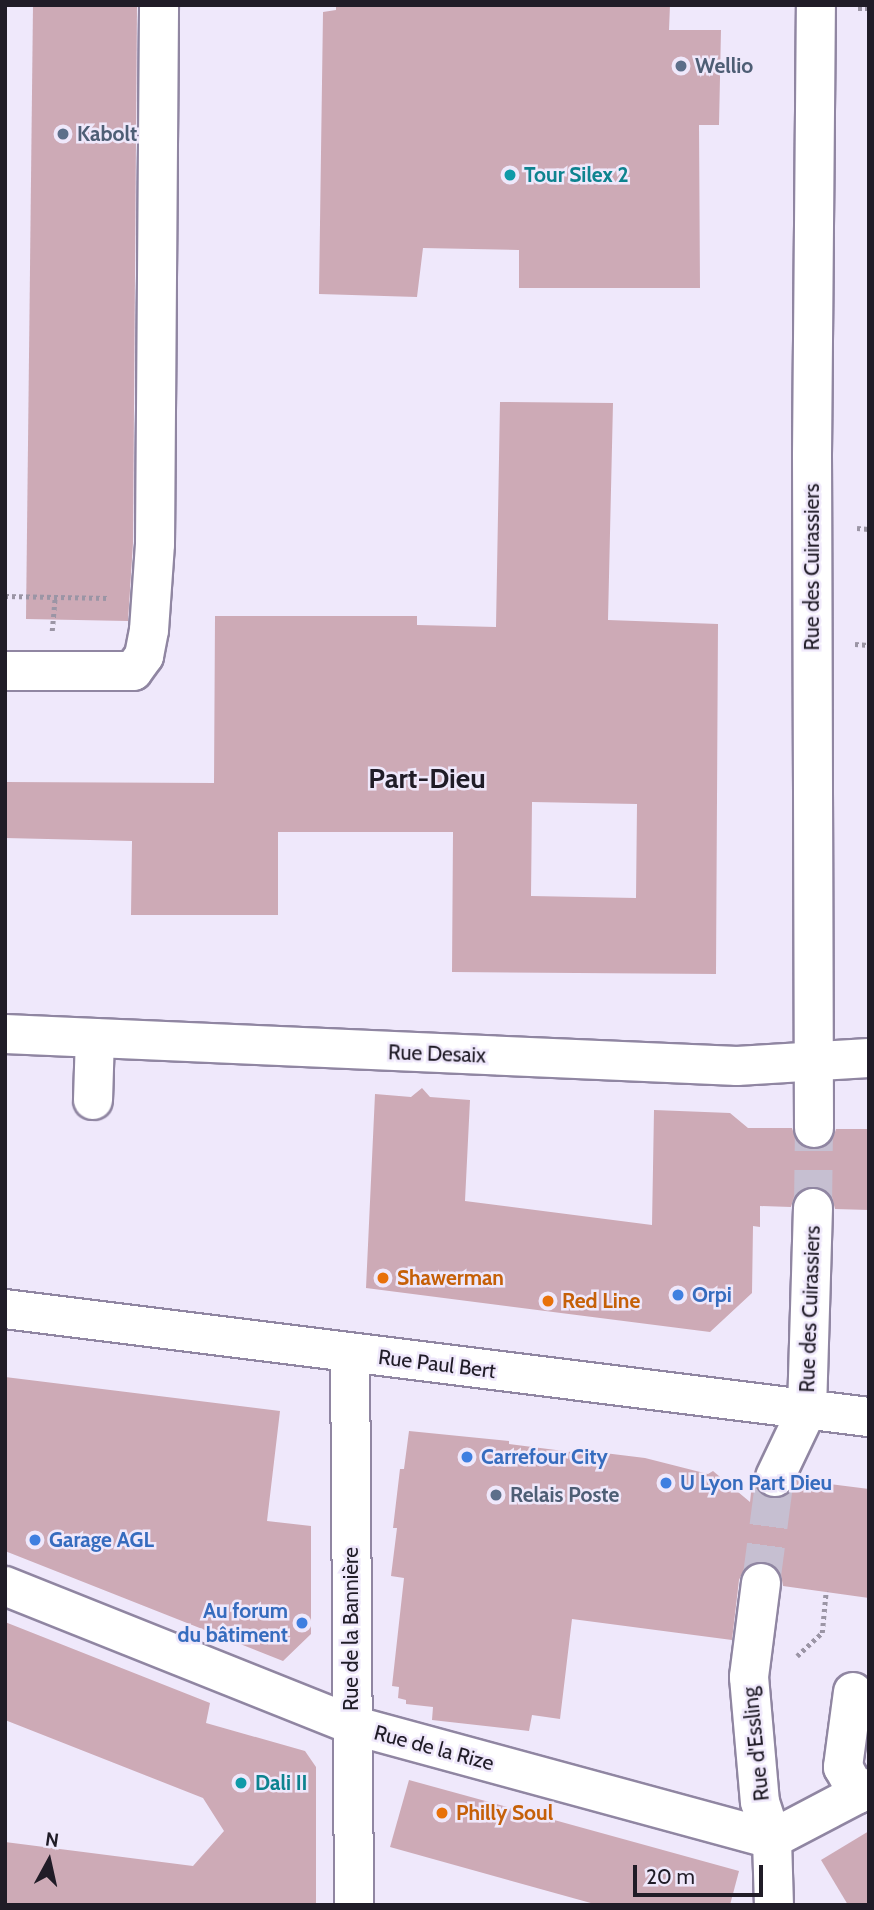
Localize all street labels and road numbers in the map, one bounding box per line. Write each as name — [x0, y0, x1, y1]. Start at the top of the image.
street label: Rue des Cuirassiers — [799, 483, 825, 651]
street label: Rue Desaix — [388, 1040, 486, 1068]
street label: Rue des Cuirassiers — [794, 1225, 826, 1393]
street label: Rue Paul Bert — [377, 1344, 497, 1384]
street label: Rue de la Bannière — [338, 1547, 364, 1711]
street label: Rue d'Essling — [737, 1686, 775, 1802]
street label: Rue de la Rize — [371, 1720, 497, 1776]

